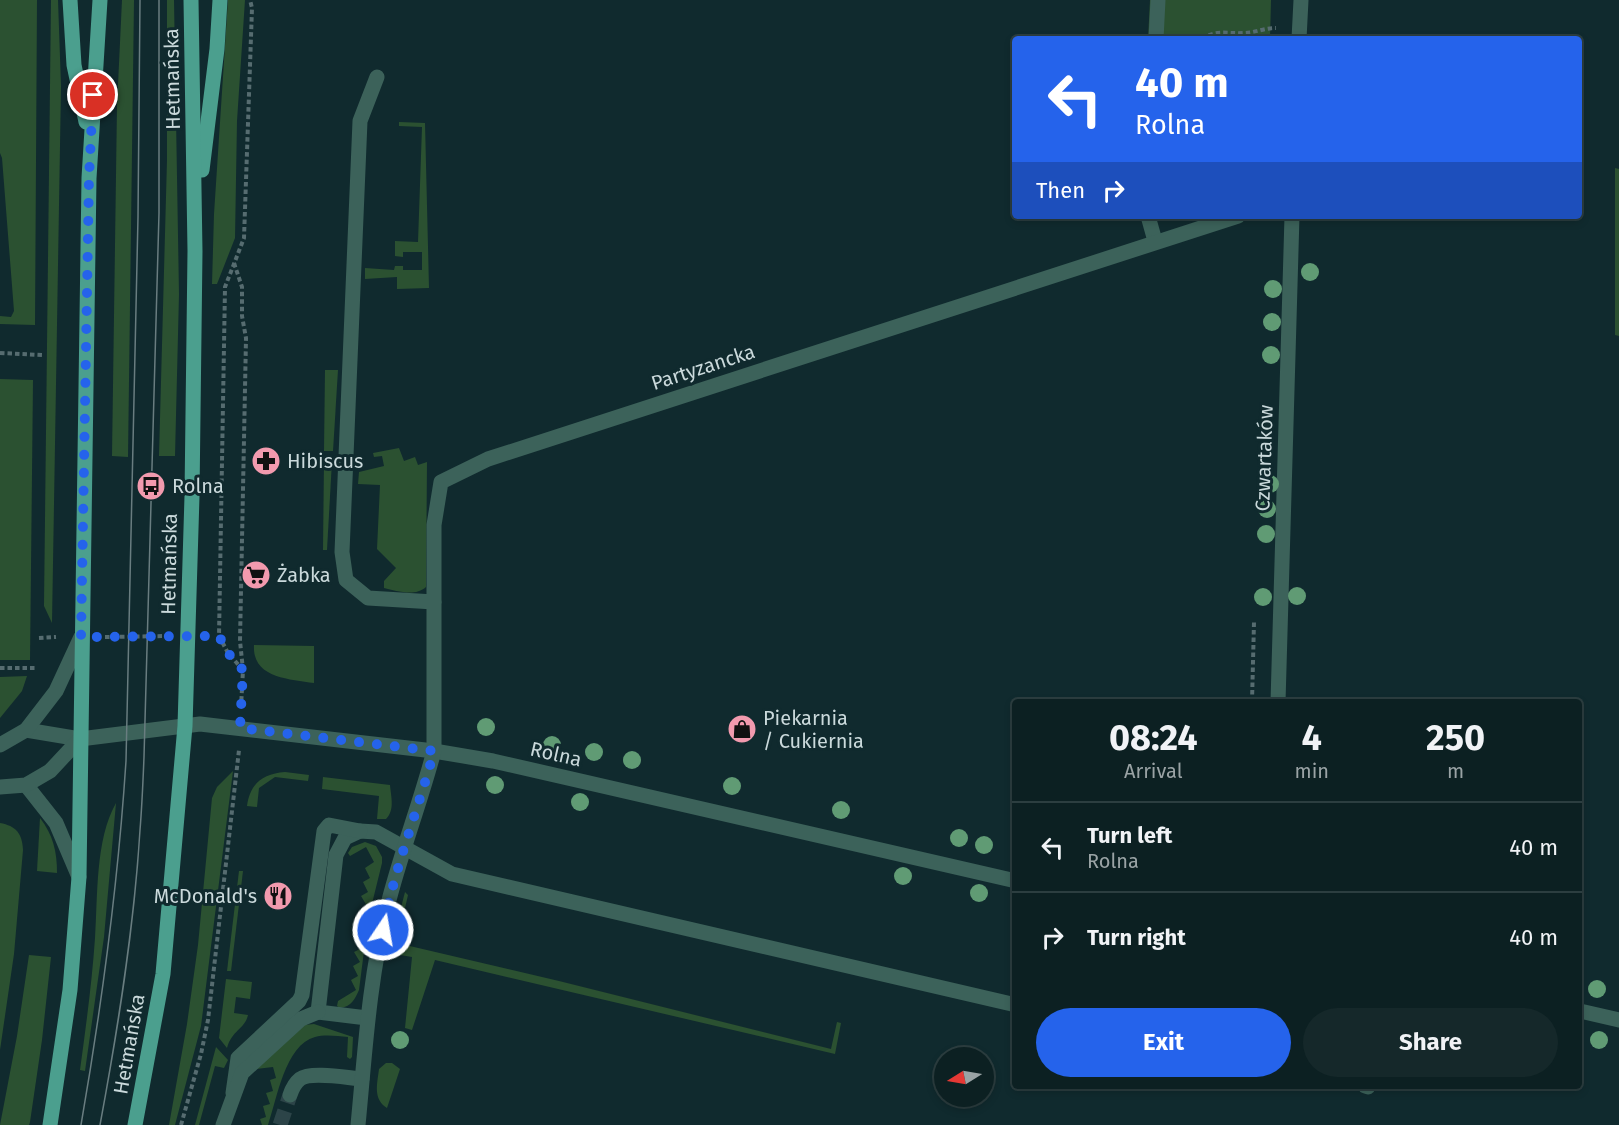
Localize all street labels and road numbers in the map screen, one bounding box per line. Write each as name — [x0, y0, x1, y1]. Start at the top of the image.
street label: Hetmańska — [159, 28, 185, 130]
street label: Partyzancka — [648, 339, 758, 395]
street label: Czwartaków — [1250, 404, 1278, 512]
street label: Hetmańska — [156, 513, 182, 615]
street label: Rolna — [528, 736, 584, 772]
street label: Hetmańska — [108, 992, 150, 1096]

